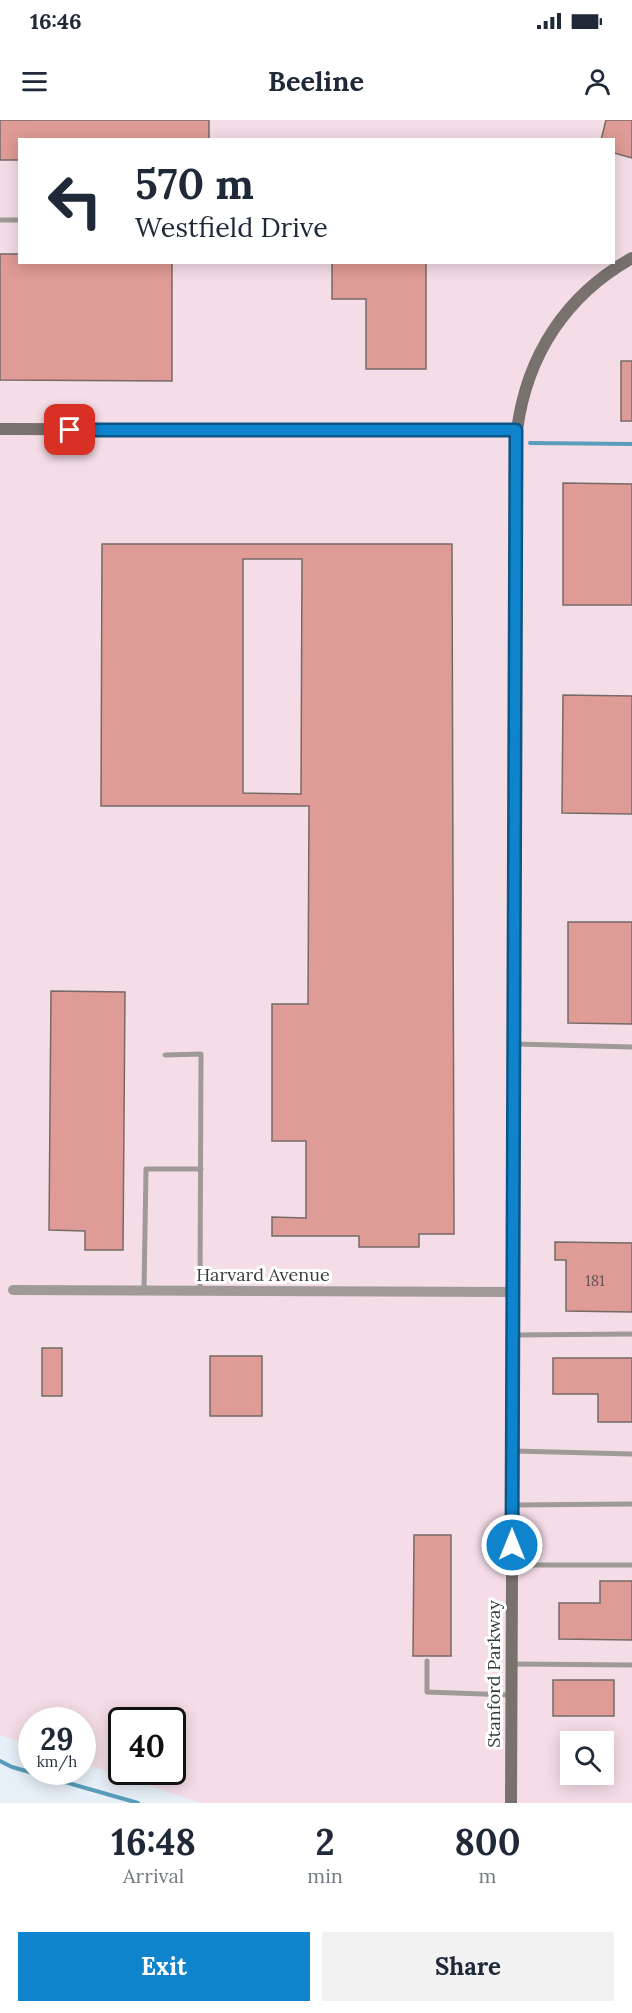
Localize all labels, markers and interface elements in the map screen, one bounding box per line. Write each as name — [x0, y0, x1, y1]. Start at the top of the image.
text: 16:46 — [30, 7, 82, 35]
text: Beeline — [268, 64, 364, 98]
icon: menu — [18, 65, 51, 98]
icon: person — [581, 65, 614, 98]
text: 570 m — [135, 157, 254, 211]
icon: left — [36, 162, 114, 240]
text: Westfield Drive — [135, 210, 328, 244]
pin — [44, 404, 95, 455]
icon: arrive — [53, 413, 86, 446]
street label: Harvard Avenue — [196, 1263, 330, 1286]
house number: 181 — [585, 1271, 605, 1290]
position arrow — [480, 1513, 544, 1577]
street label: Stanford Parkway — [482, 1600, 505, 1748]
speed limit sign: 40 — [108, 1707, 186, 1785]
text: 29 — [40, 1720, 74, 1758]
map controls — [560, 1731, 614, 1785]
button: search — [560, 1731, 614, 1785]
text: km/h — [37, 1752, 77, 1771]
text: 16:48 — [111, 1819, 196, 1865]
text: 2 — [315, 1819, 335, 1865]
text: 800 — [454, 1819, 521, 1865]
text: Arrival — [123, 1863, 184, 1888]
text: min — [307, 1863, 343, 1888]
text: m — [478, 1863, 496, 1888]
button: Exit — [18, 1932, 310, 2001]
button: Share — [322, 1932, 614, 2001]

